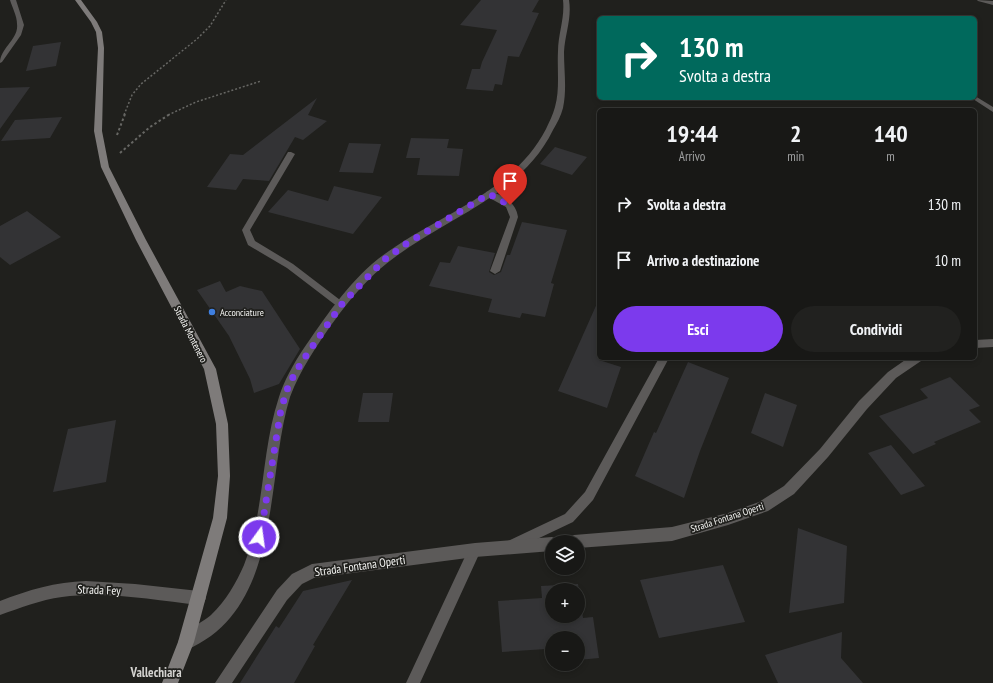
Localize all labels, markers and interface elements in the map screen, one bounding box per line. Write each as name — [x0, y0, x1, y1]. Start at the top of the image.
text: 130 m — [679, 28, 743, 65]
icon: right — [613, 32, 665, 84]
text: Svolta a destra — [679, 64, 771, 87]
text: 19:44 — [666, 118, 718, 149]
text: 2 — [790, 118, 801, 149]
text: 140 — [873, 118, 908, 149]
text: Arrivo — [679, 148, 706, 165]
text: min — [787, 148, 804, 165]
text: m — [886, 148, 895, 165]
pin — [493, 164, 527, 205]
icon: arrive — [499, 170, 521, 192]
icon: right — [613, 193, 635, 215]
text: Svolta a destra — [647, 195, 726, 214]
text: 130 m — [928, 195, 961, 214]
icon: arrive — [613, 249, 635, 271]
text: Arrivo a destinazione — [647, 251, 760, 270]
text: 10 m — [935, 251, 961, 270]
street label: Strada Montenero — [171, 304, 210, 365]
place label: Acconciature — [220, 306, 264, 319]
button: Esci — [613, 306, 783, 352]
button: Condividi — [791, 306, 961, 352]
marker: Acconciature — [207, 307, 217, 317]
street label: Strada Fontana Operti — [689, 500, 765, 535]
position arrow — [238, 516, 280, 558]
map controls — [545, 535, 585, 671]
button: layers — [545, 535, 585, 575]
street label: Strada Fontana Operti — [314, 552, 406, 579]
street label: Strada Fey — [77, 581, 121, 598]
button: + — [545, 583, 585, 623]
button: − — [545, 631, 585, 671]
district label: Vallechiara — [129, 664, 182, 681]

